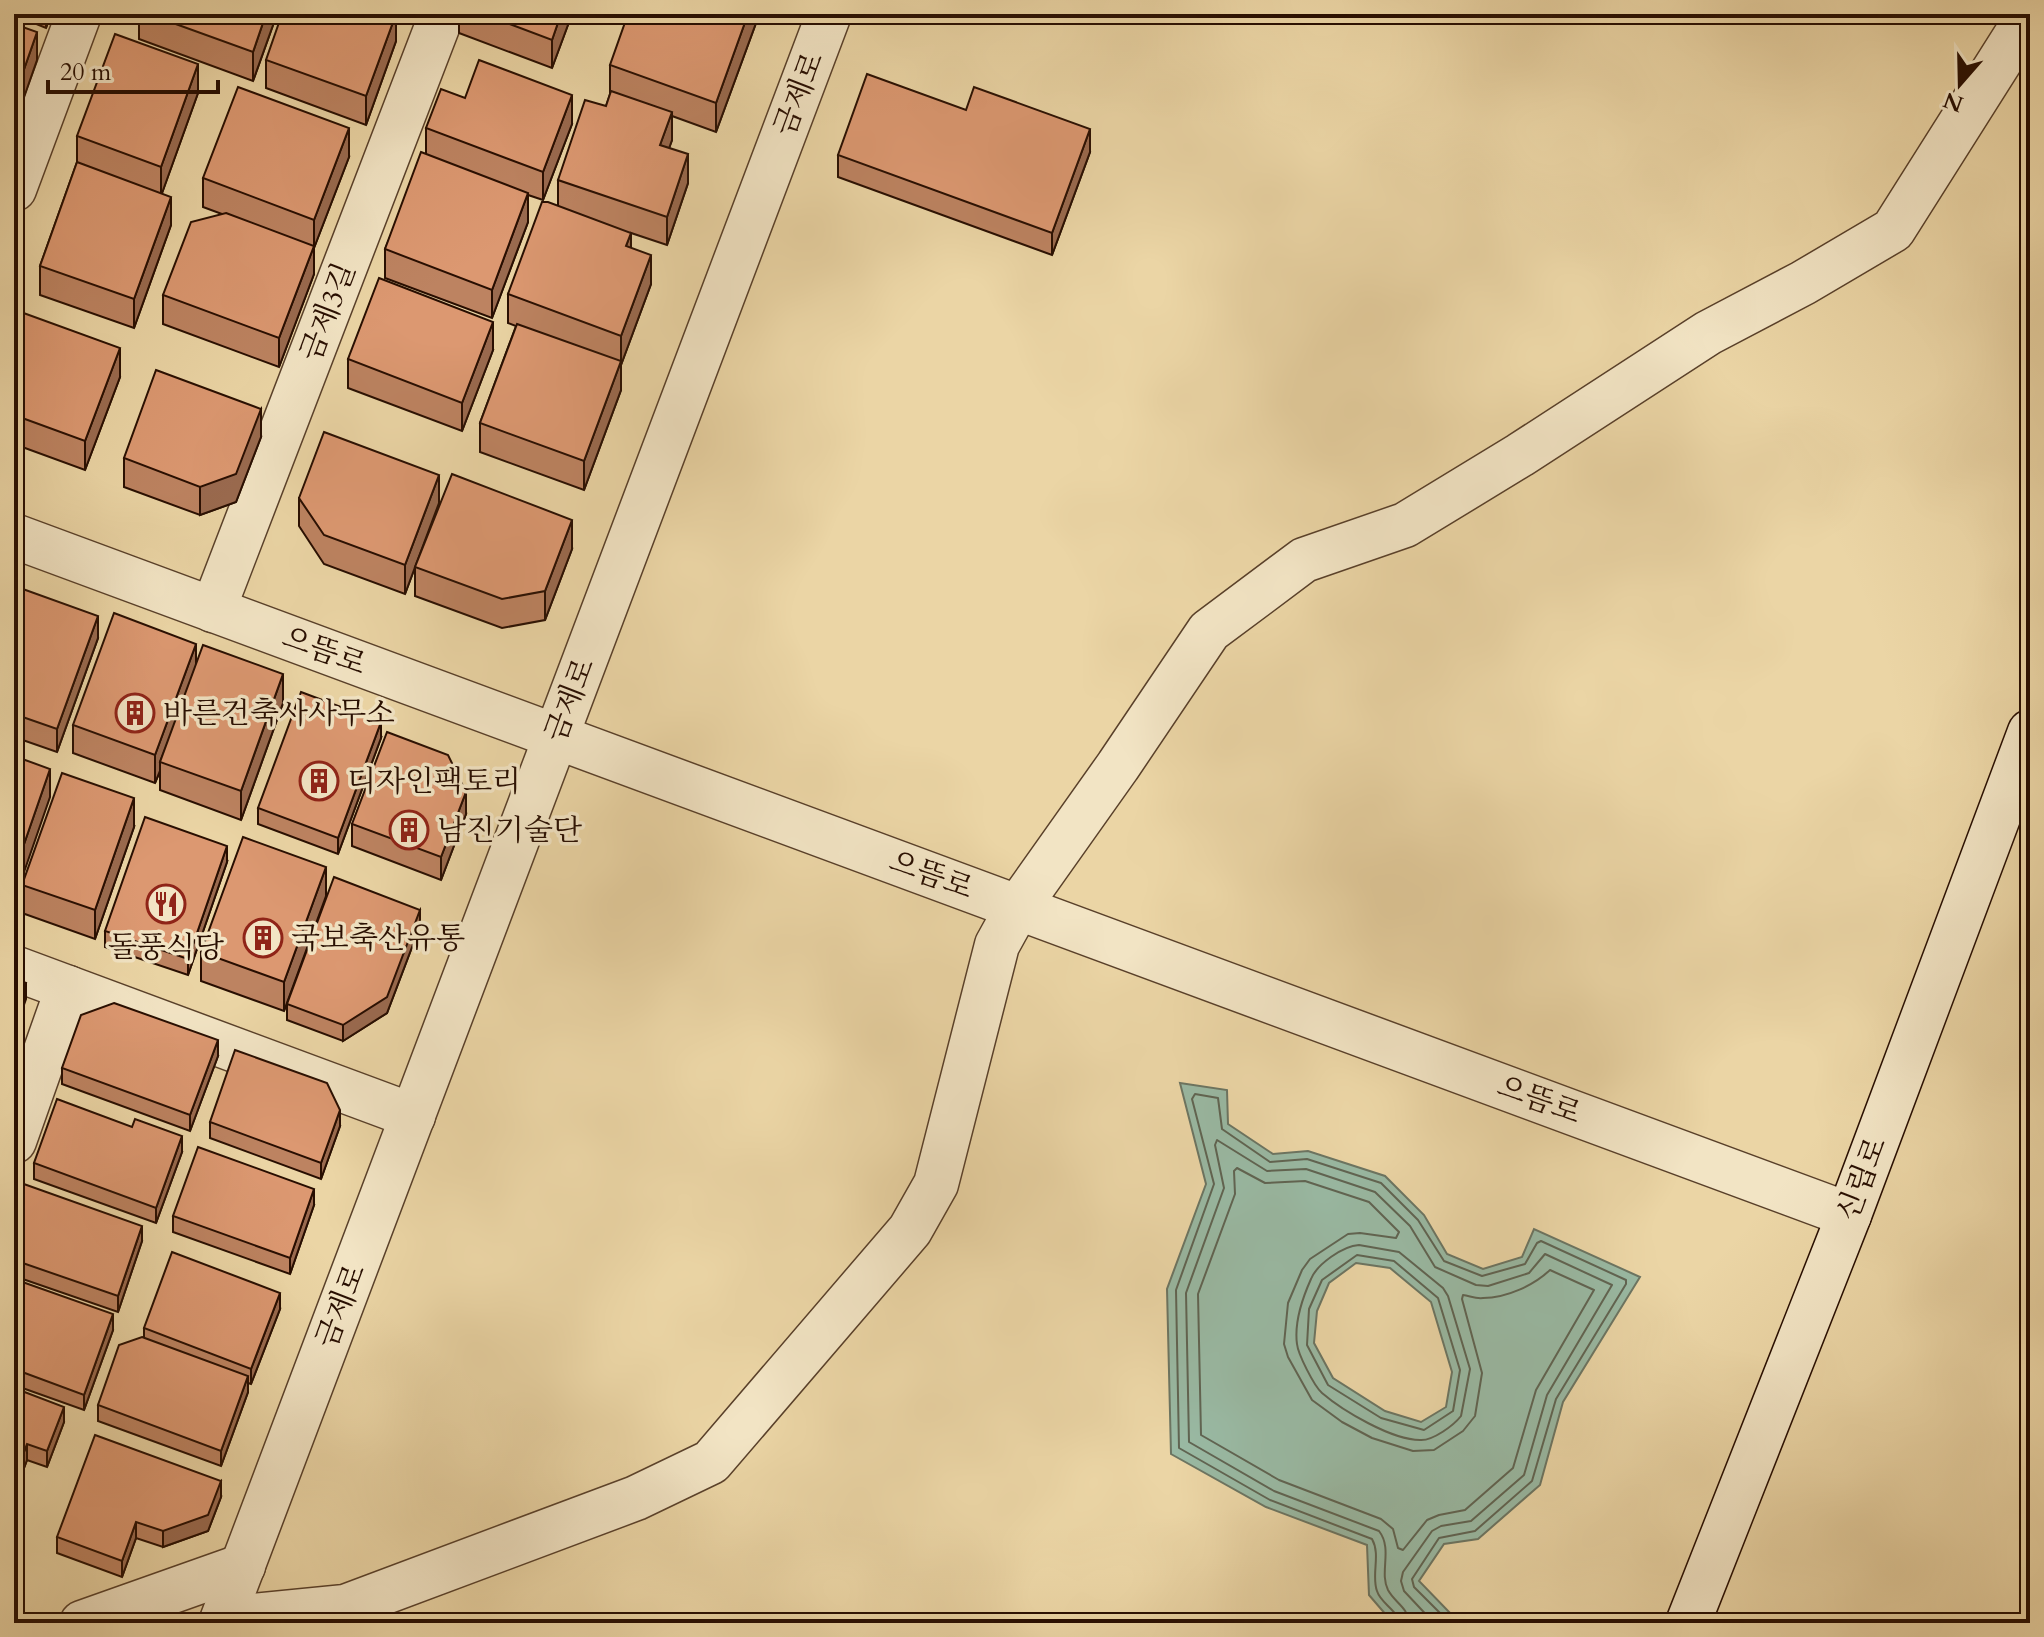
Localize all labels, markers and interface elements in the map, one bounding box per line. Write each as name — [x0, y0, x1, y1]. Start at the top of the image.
scale bar — [48, 44, 218, 94]
north arrow — [1920, 44, 2000, 124]
street label: 금제로 — [764, 46, 834, 142]
text: 20 m — [60, 56, 112, 89]
text: N — [1939, 84, 1968, 119]
street label: 금제3길 — [291, 257, 365, 367]
street label: 으뜸로 — [276, 617, 372, 685]
street label: 금제로 — [535, 652, 605, 748]
building icon: 바른건축사사무소 — [114, 692, 156, 734]
place label: 바른건축사사무소 — [163, 693, 395, 734]
building icon: 디자인팩토리 — [298, 760, 340, 802]
place label: 디자인팩토리 — [347, 761, 521, 802]
building icon: 남진기술단 — [388, 809, 430, 851]
place label: 남진기술단 — [437, 810, 582, 851]
street label: 으뜸로 — [883, 841, 979, 909]
restaurant icon: 돌풍식당 — [145, 883, 187, 925]
building icon: 국보축산유통 — [242, 917, 284, 959]
place label: 국보축산유통 — [291, 918, 465, 959]
place label: 돌풍식당 — [108, 927, 224, 968]
street label: 으뜸로 — [1491, 1066, 1587, 1134]
street label: 신립로 — [1827, 1131, 1897, 1227]
street label: 금제로 — [306, 1258, 376, 1354]

